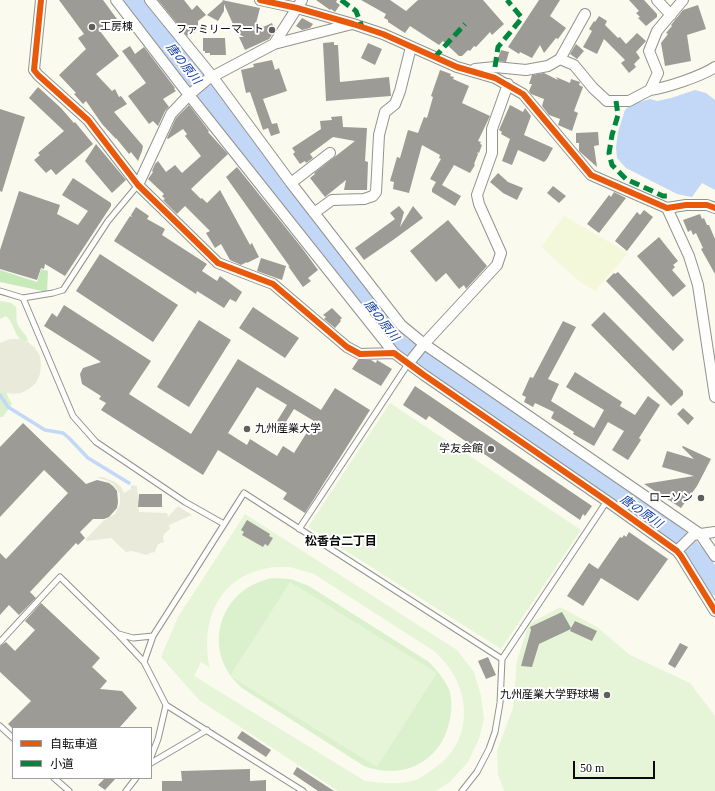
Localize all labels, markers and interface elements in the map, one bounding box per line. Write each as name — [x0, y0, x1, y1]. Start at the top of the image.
place label: 工房棟 — [100, 20, 133, 34]
marker: 工房棟 — [87, 22, 97, 32]
place label: ファミリーマート — [176, 23, 264, 37]
marker: ファミリーマート — [267, 25, 277, 35]
water label: 唐の原川 — [163, 41, 203, 87]
water label: 唐の原川 — [361, 298, 401, 344]
place label: 九州産業大学 — [255, 422, 321, 436]
marker: 九州産業大学 — [242, 424, 252, 434]
place label: 学友会館 — [439, 442, 483, 456]
marker: 学友会館 — [486, 444, 496, 454]
place label: ローソン — [649, 491, 693, 505]
water label: 唐の原川 — [617, 492, 665, 532]
marker: ローソン — [696, 493, 706, 503]
district label: 松香台二丁目 — [305, 535, 377, 549]
place label: 九州産業大学野球場 — [500, 688, 599, 702]
marker: 九州産業大学野球場 — [602, 690, 612, 700]
legend — [12, 727, 152, 779]
text: 自転車道 — [50, 737, 98, 751]
scale bar — [575, 753, 657, 779]
text: 小道 — [50, 757, 74, 771]
text: 50 m — [580, 761, 604, 775]

